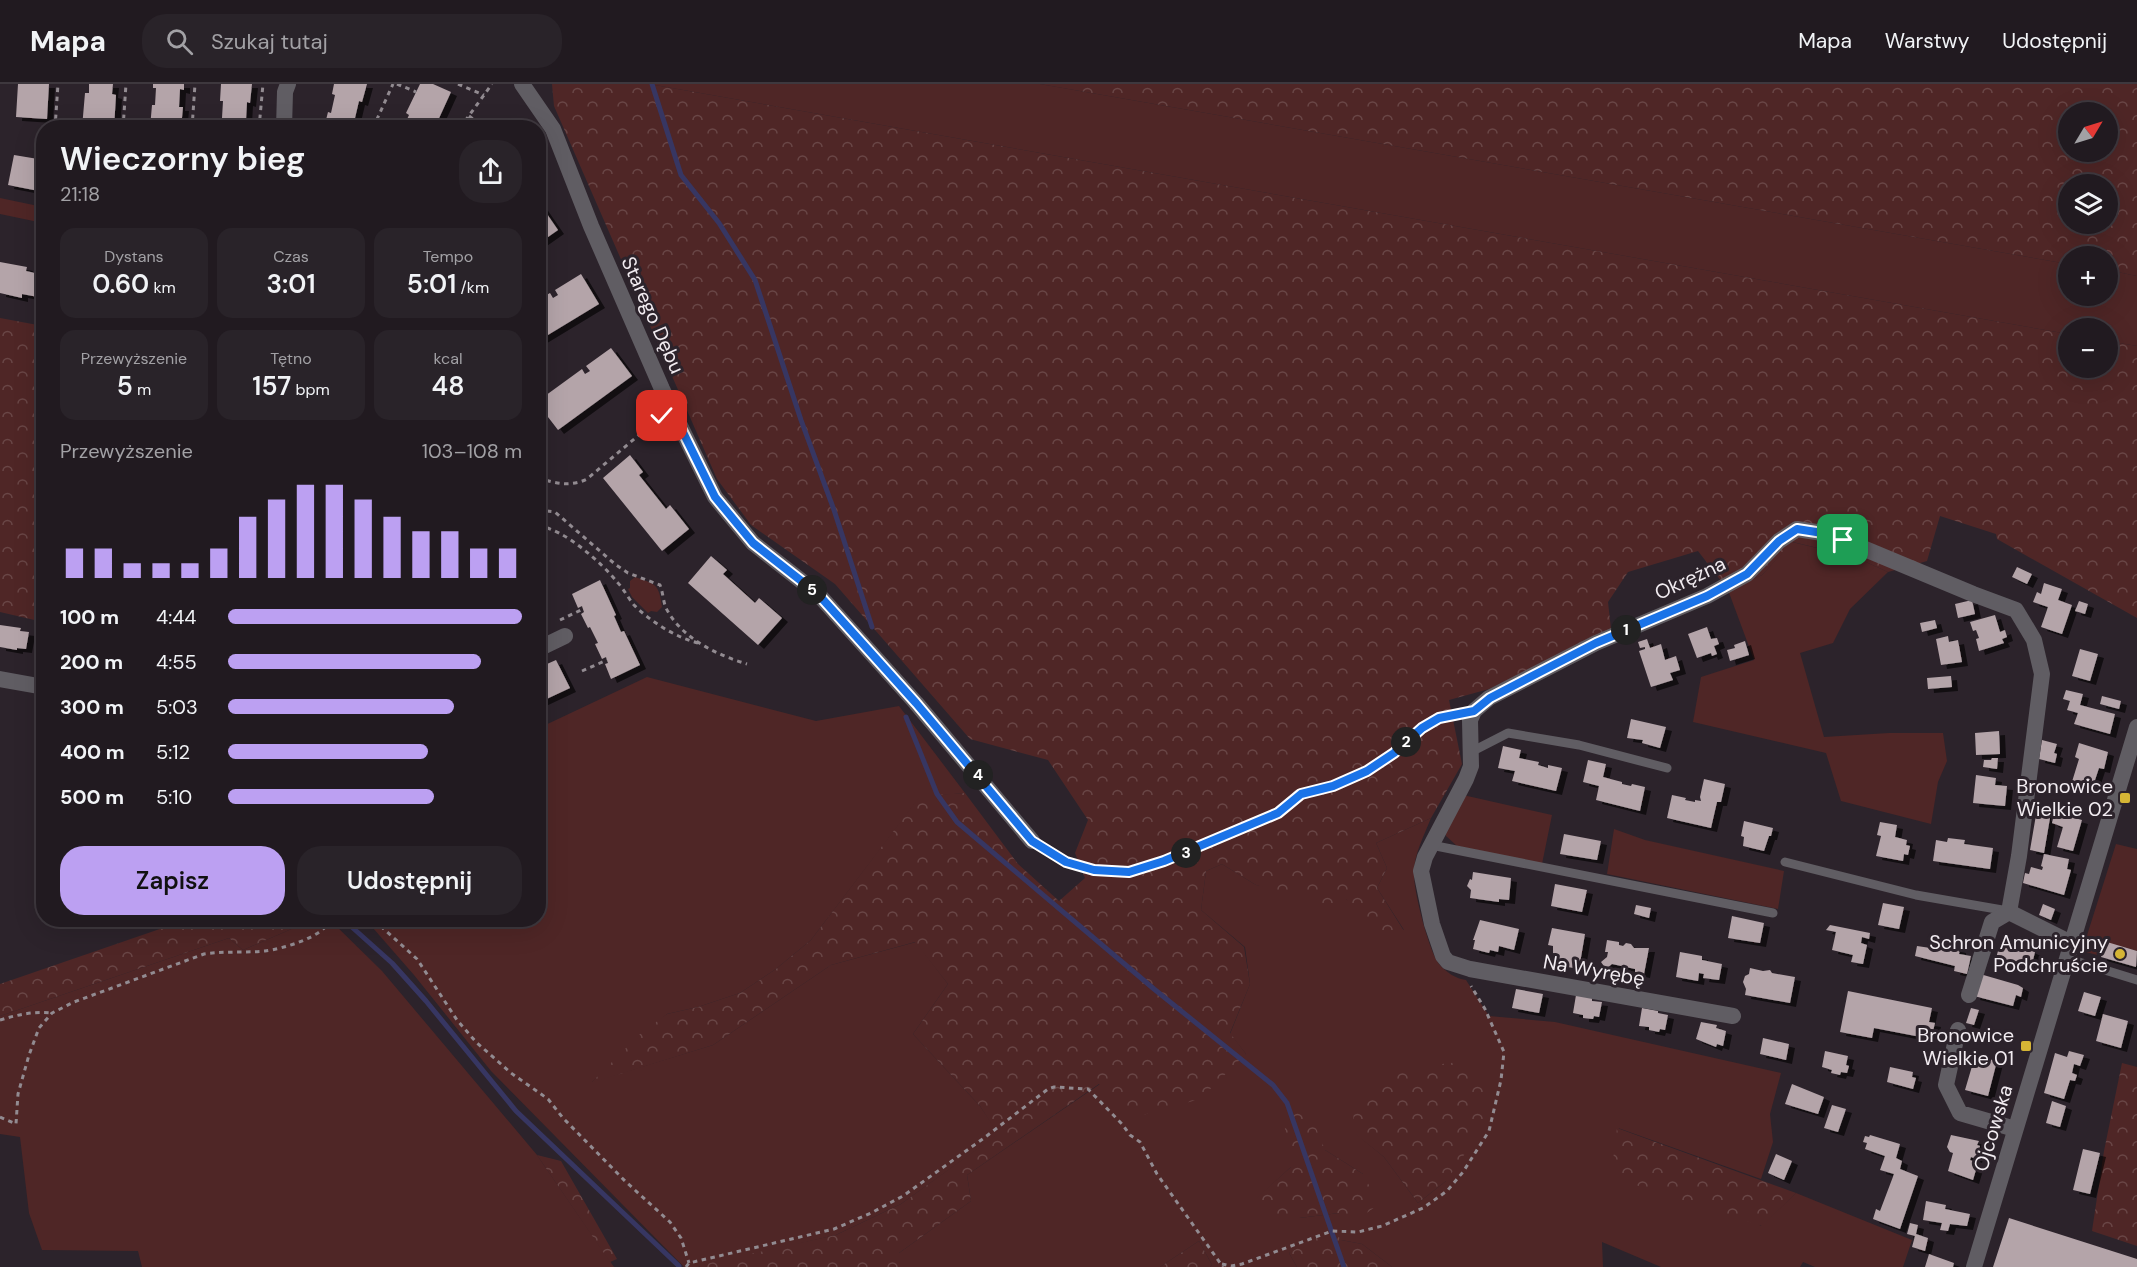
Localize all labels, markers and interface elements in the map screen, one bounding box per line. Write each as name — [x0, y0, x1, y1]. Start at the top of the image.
search box — [142, 14, 562, 68]
text: Mapa — [30, 23, 106, 60]
icon: search — [163, 25, 196, 58]
text: Szukaj tutaj — [211, 27, 328, 56]
text: Mapa — [1798, 27, 1852, 55]
text: Warstwy — [1885, 27, 1969, 55]
text: Udostępnij — [2002, 27, 2107, 55]
north arrow — [2058, 102, 2118, 162]
map controls — [2058, 102, 2118, 378]
text: Wieczorny bieg — [60, 137, 305, 180]
button: share — [459, 140, 522, 203]
button: layers — [2058, 174, 2118, 234]
text: 21:18 — [60, 181, 100, 207]
text: Dystans — [104, 246, 164, 267]
text: Czas — [273, 246, 309, 267]
text: Tempo — [423, 246, 473, 267]
button: + — [2058, 246, 2118, 306]
street label: Starego Dębu — [616, 252, 690, 378]
text: 0.60 — [92, 267, 149, 301]
text: 3:01 — [267, 267, 315, 301]
text: 5:01 — [407, 267, 456, 301]
text: km — [149, 277, 176, 298]
text: /km — [456, 277, 489, 298]
button: − — [2058, 318, 2118, 378]
text: Przewyższenie — [81, 348, 187, 369]
text: Tętno — [270, 348, 312, 369]
text: kcal — [434, 348, 462, 369]
text: 5 — [117, 369, 133, 403]
text: 157 — [252, 369, 291, 403]
text: 48 — [432, 369, 464, 403]
text: m — [133, 379, 151, 400]
text: bpm — [291, 379, 330, 400]
pin — [636, 390, 687, 441]
icon: check — [645, 399, 678, 432]
text: Przewyższenie — [60, 438, 193, 464]
text: 103–108 m — [422, 438, 522, 464]
pin — [1817, 514, 1868, 565]
icon: arrive — [1826, 523, 1859, 556]
street label: Okrężna — [1650, 550, 1730, 606]
pin: 5 — [797, 575, 827, 605]
text: 5 — [807, 579, 817, 600]
text: 100 m — [60, 604, 119, 630]
text: 4:44 — [156, 604, 196, 630]
pin: 1 — [1611, 615, 1641, 645]
text: 1 — [1623, 619, 1629, 640]
text: 200 m — [60, 649, 123, 675]
text: 4:55 — [156, 649, 197, 675]
text: 300 m — [60, 694, 124, 720]
text: 5:03 — [156, 694, 198, 720]
pin: 2 — [1391, 727, 1421, 757]
text: 2 — [1401, 731, 1411, 752]
text: 400 m — [60, 739, 125, 765]
text: 5:12 — [156, 739, 190, 765]
pin: 4 — [963, 760, 993, 790]
text: 4 — [973, 764, 983, 785]
place label: Bronowice Wielkie 02 — [2016, 773, 2113, 822]
text: 500 m — [60, 784, 124, 810]
text: 5:10 — [156, 784, 192, 810]
marker: Bronowice Wielkie 02 — [2118, 791, 2132, 805]
pin: 3 — [1171, 838, 1201, 868]
text: 3 — [1181, 842, 1191, 863]
button: Zapisz — [60, 846, 285, 915]
button: Udostępnij — [297, 846, 522, 915]
place label: Schron Amunicyjny Podchruście — [1929, 929, 2108, 978]
marker: Schron Amunicyjny Podchruście — [2113, 947, 2127, 961]
street label: Na Wyrębę — [1541, 948, 1647, 992]
place label: Bronowice Wielkie 01 — [1917, 1022, 2014, 1071]
marker: Bronowice Wielkie 01 — [2019, 1039, 2033, 1053]
street label: Ojcowska — [1967, 1081, 2019, 1175]

